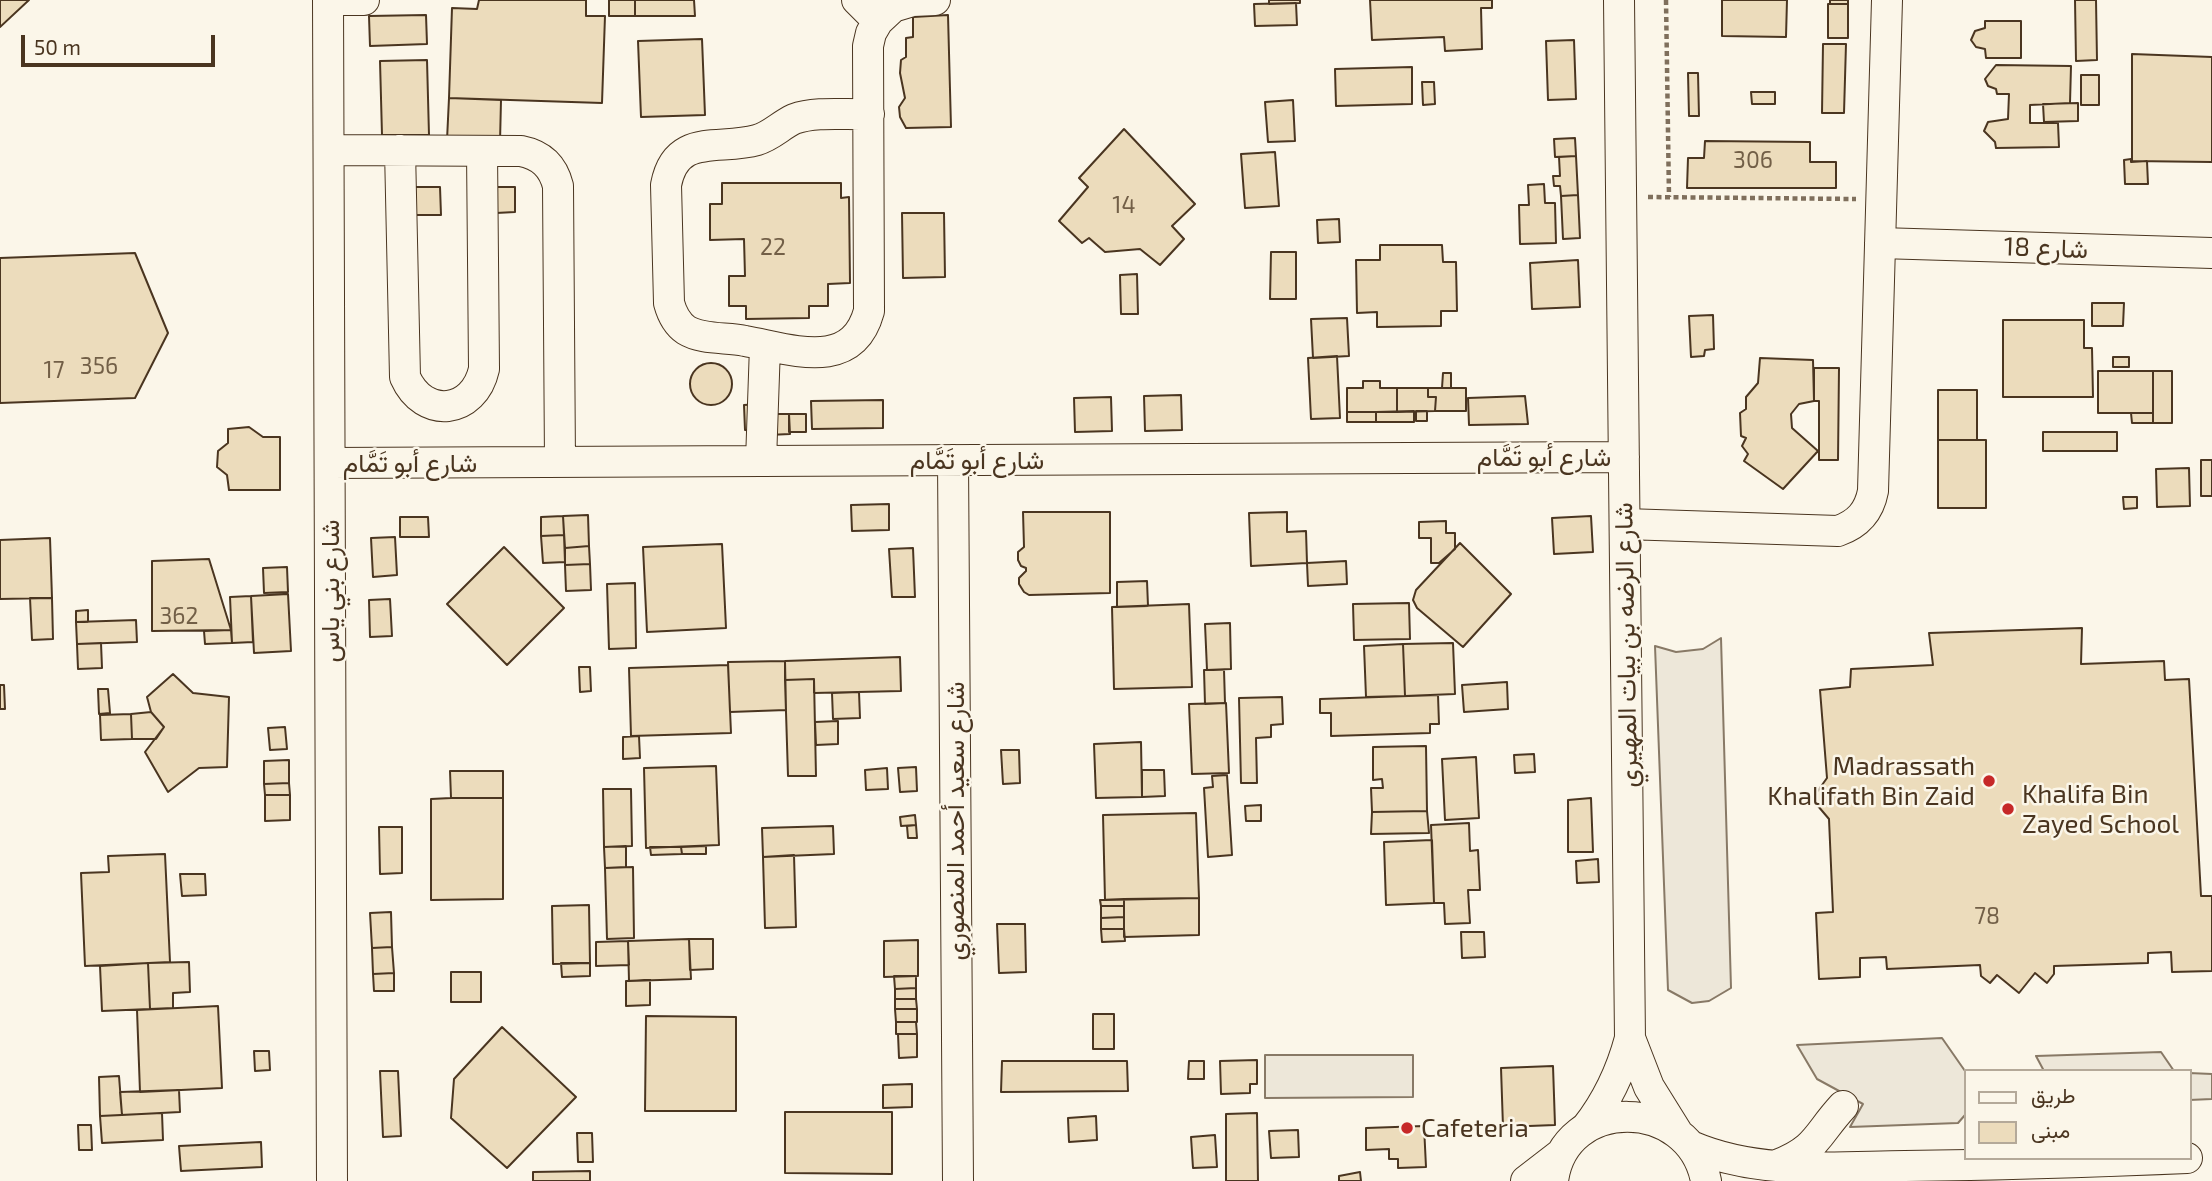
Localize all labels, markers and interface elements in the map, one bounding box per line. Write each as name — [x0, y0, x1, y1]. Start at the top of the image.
scale bar — [24, 21, 219, 65]
text: 50 m — [34, 34, 81, 59]
house number: 306 — [1733, 146, 1773, 174]
house number: 14 — [1112, 191, 1136, 219]
street label: شارع 18 — [2003, 231, 2089, 265]
house number: 22 — [760, 233, 786, 261]
house number: 356 — [80, 352, 118, 380]
house number: 17 — [44, 356, 64, 384]
street label: شارع أبو تَمَّام — [1477, 441, 1611, 473]
street label: شارع أبو تَمَّام — [910, 444, 1044, 476]
street label: شارع أبو تَمَّام — [343, 447, 477, 479]
street label: شارع الرضه بن بيات المهيري — [1608, 502, 1644, 788]
street label: شارع بني ياس — [314, 520, 346, 662]
house number: 362 — [160, 602, 198, 630]
street label: شارع سعيد أحمد المنصوري — [939, 682, 971, 960]
place label: Madrassath Khalifath Bin Zaid — [1767, 750, 1975, 812]
marker: Madrassath Khalifath Bin Zaid — [1981, 773, 1997, 789]
place label: Khalifa Bin Zayed School — [2022, 778, 2179, 840]
marker: Khalifa Bin Zayed School — [2000, 801, 2016, 817]
house number: 78 — [1974, 902, 2000, 930]
legend — [1964, 1069, 2191, 1160]
text: طريق — [2031, 1082, 2076, 1107]
place label: Cafeteria — [1421, 1112, 1529, 1144]
text: مبنى — [2031, 1117, 2070, 1142]
marker: Cafeteria — [1399, 1120, 1415, 1136]

